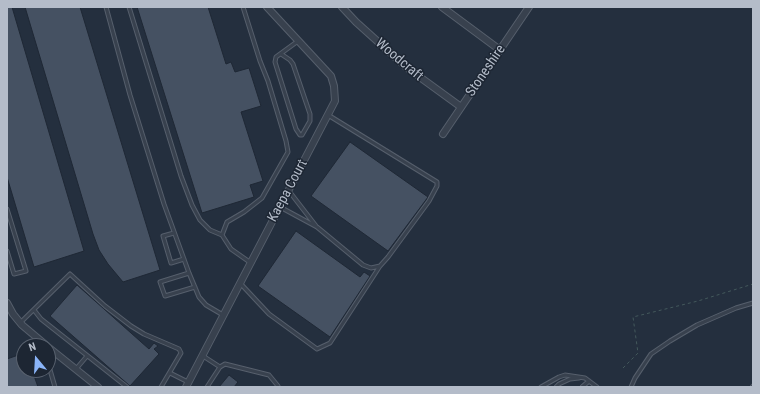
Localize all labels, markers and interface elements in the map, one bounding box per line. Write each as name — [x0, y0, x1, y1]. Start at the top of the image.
street label: Woodcraft — [372, 35, 426, 85]
street label: Stoneshire — [463, 42, 509, 100]
street label: Kaepa Court — [265, 157, 311, 225]
north arrow — [16, 338, 56, 378]
text: N — [27, 340, 38, 354]

